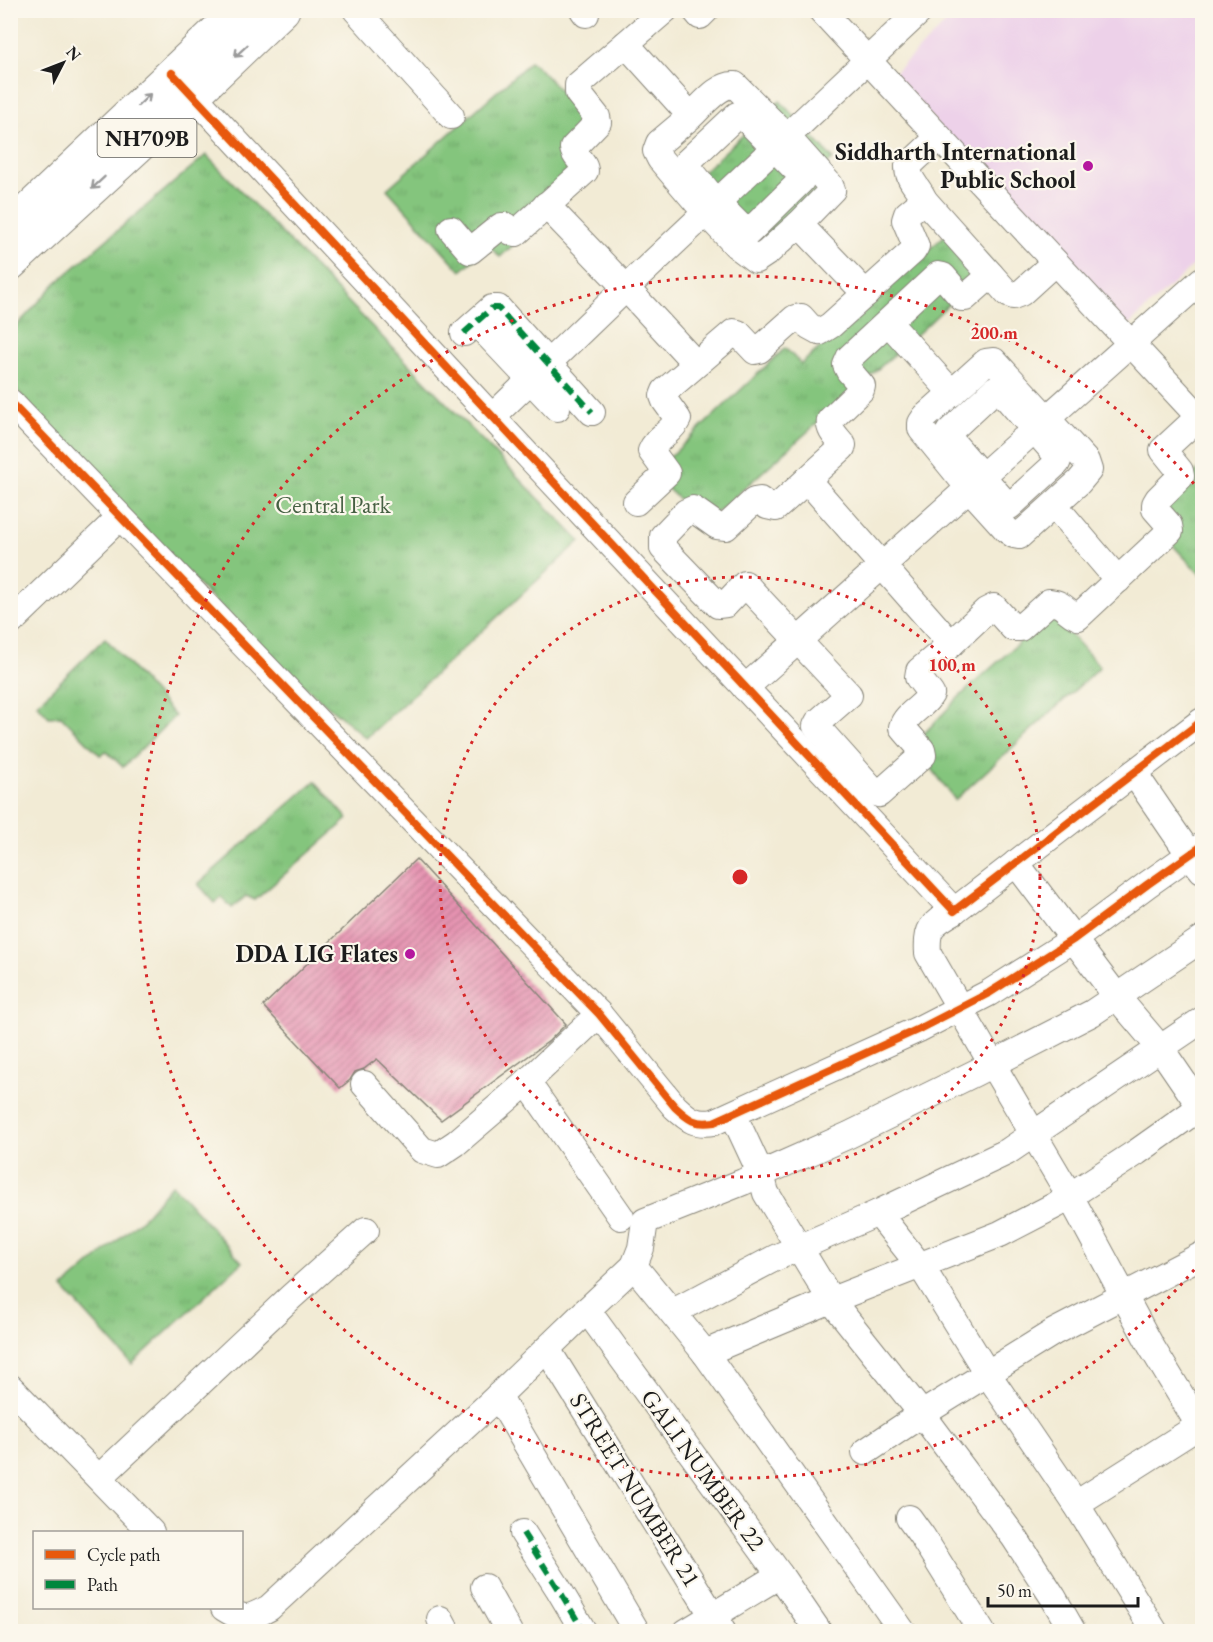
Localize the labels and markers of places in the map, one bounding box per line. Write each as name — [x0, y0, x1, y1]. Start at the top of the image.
place label: Siddharth International Public School — [835, 136, 1076, 195]
marker: Siddharth International Public School — [1081, 159, 1095, 173]
centre of rings — [730, 867, 750, 887]
place label: DDA LIG Flates — [235, 938, 398, 969]
marker: DDA LIG Flates — [403, 947, 417, 961]

